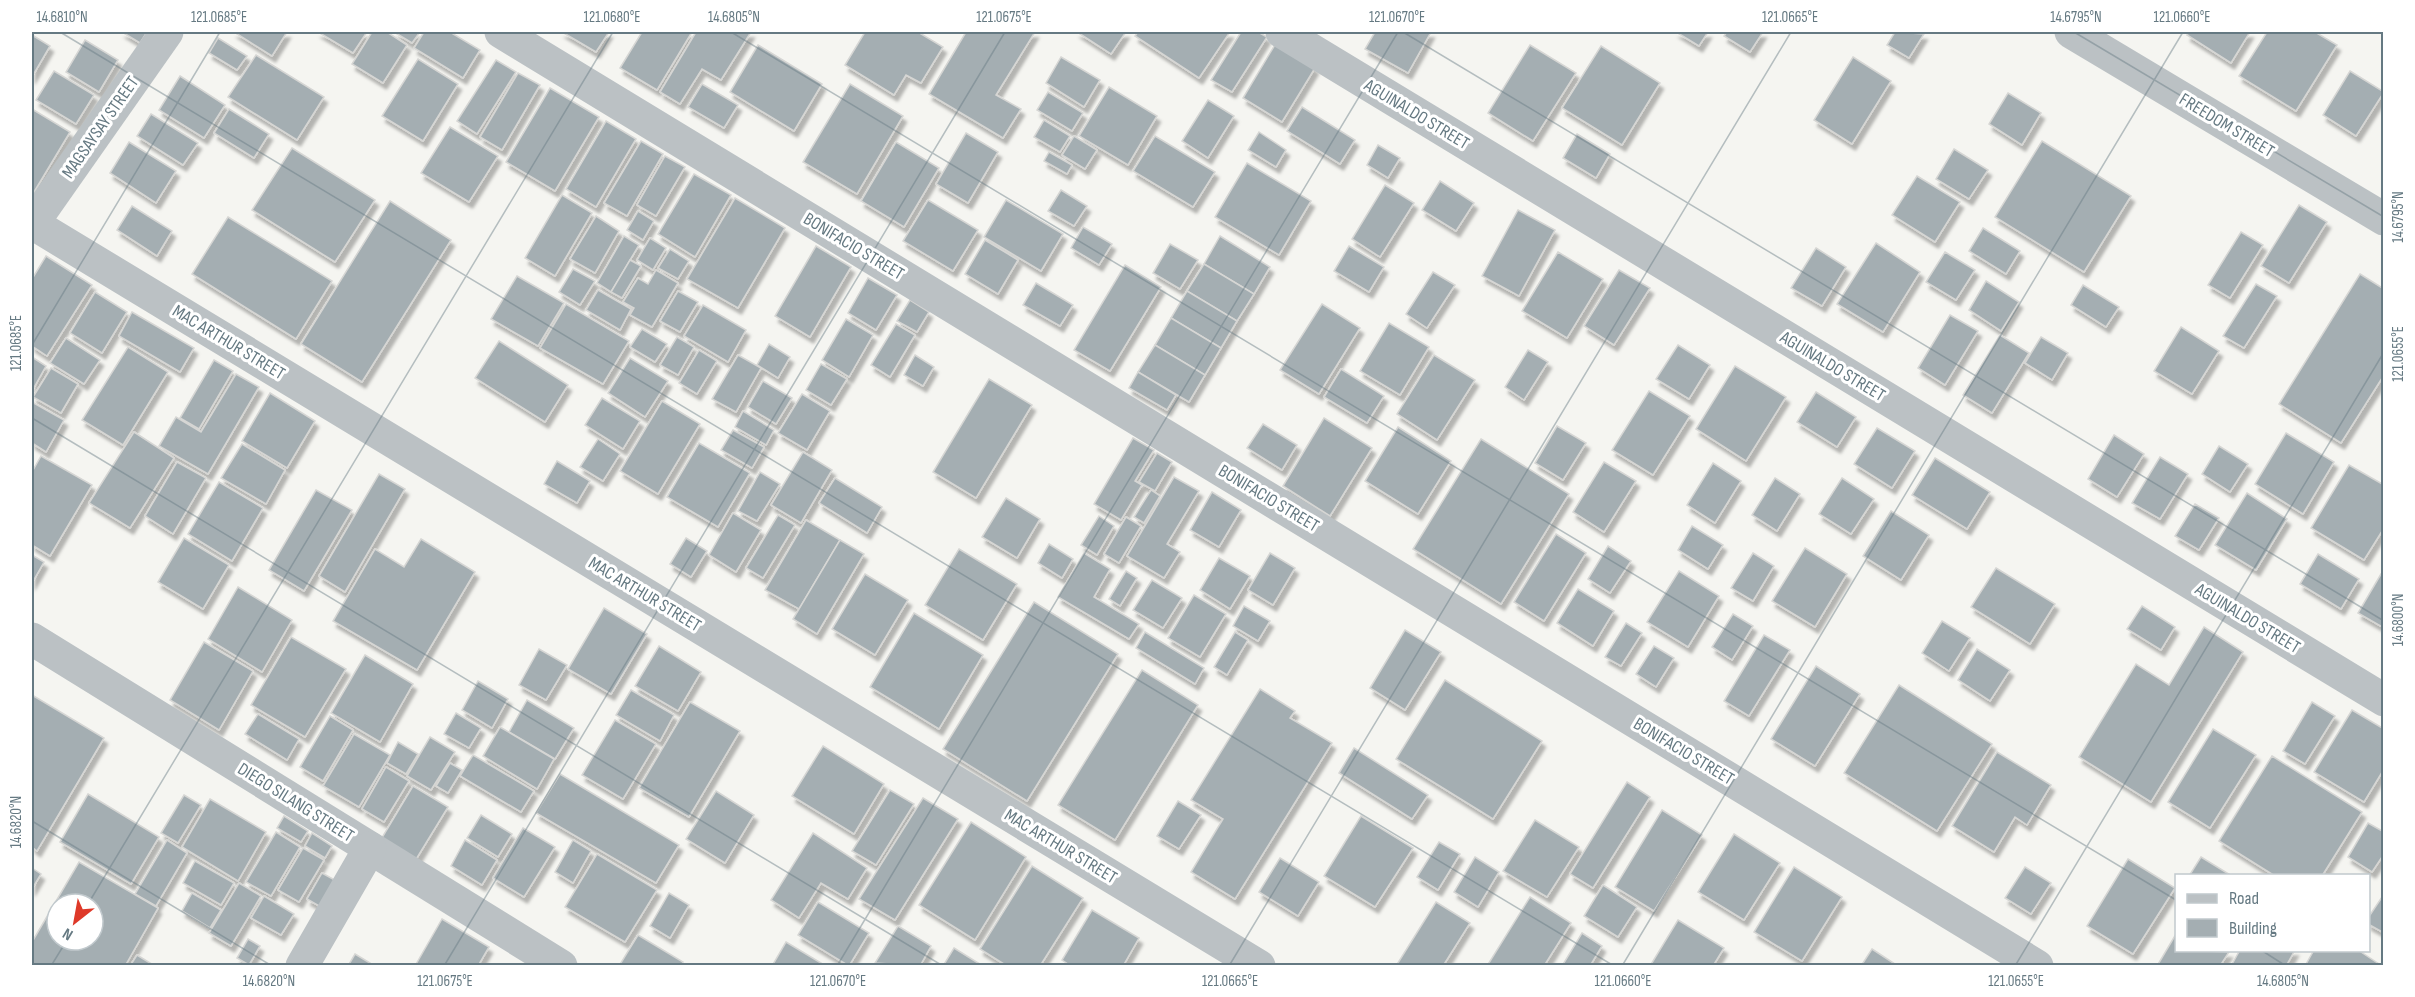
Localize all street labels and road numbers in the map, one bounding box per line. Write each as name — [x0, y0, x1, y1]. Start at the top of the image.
street label: MAGSAYSAY STREET — [58, 72, 143, 182]
street label: AGUINALDO STREET — [1360, 74, 1473, 154]
street label: FREEDOM STREET — [2176, 89, 2278, 162]
street label: BONIFACIO STREET — [800, 208, 908, 285]
street label: MAC ARTHUR STREET — [169, 301, 289, 384]
street label: AGUINALDO STREET — [1776, 326, 1889, 406]
street label: BONIFACIO STREET — [1215, 460, 1323, 537]
street label: MAC ARTHUR STREET — [585, 553, 705, 636]
street label: AGUINALDO STREET — [2191, 578, 2304, 658]
street label: BONIFACIO STREET — [1630, 713, 1738, 790]
street label: DIEGO SILANG STREET — [234, 758, 358, 846]
street label: MAC ARTHUR STREET — [1001, 805, 1121, 888]

